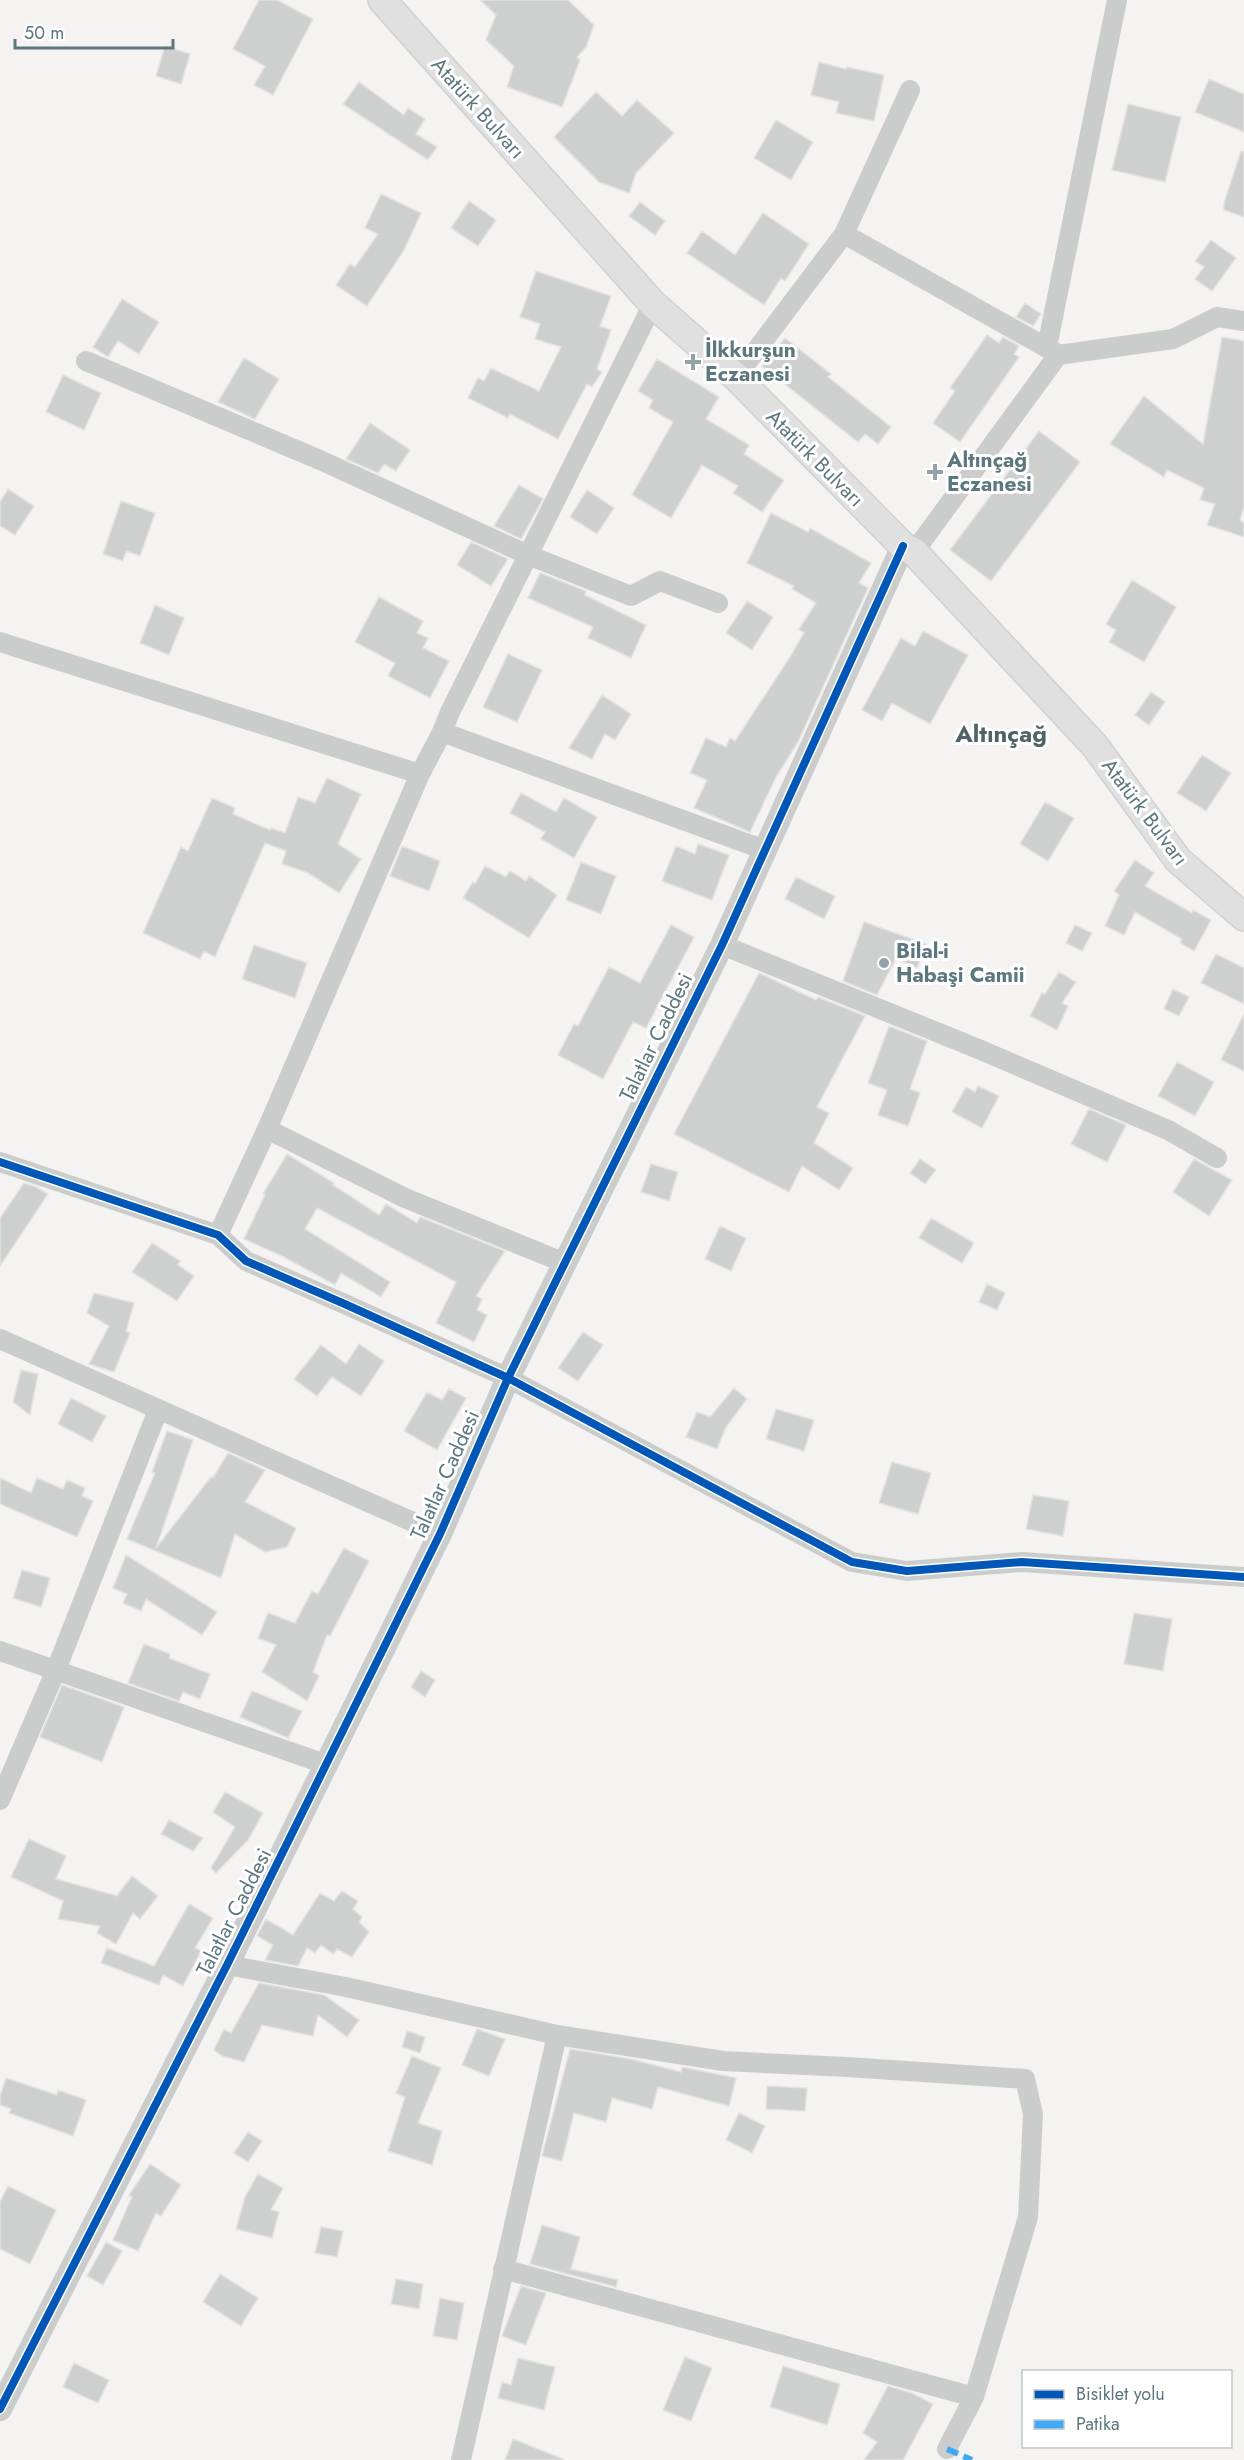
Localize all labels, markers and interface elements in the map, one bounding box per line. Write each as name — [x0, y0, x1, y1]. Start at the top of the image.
scale bar — [15, 12, 172, 50]
text: 50 m — [24, 20, 64, 46]
street label: Atatürk Bulvarı — [424, 51, 532, 165]
place label: İlkkurşun Eczanesi — [705, 335, 796, 389]
marker: İlkkurşun Eczanesi — [686, 355, 700, 369]
street label: Atatürk Bulvarı — [759, 402, 871, 514]
place label: Altınçağ Eczanesi — [946, 445, 1032, 499]
marker: Altınçağ Eczanesi — [928, 465, 942, 479]
district label: Altınçağ — [954, 716, 1047, 751]
street label: Atatürk Bulvarı — [1095, 752, 1195, 872]
place label: Bilal-i Habaşi Camii — [896, 936, 1025, 990]
marker: Bilal-i Habaşi Camii — [877, 956, 891, 970]
street label: Talatlar Caddesi — [612, 968, 700, 1106]
street label: Talatlar Caddesi — [403, 1405, 487, 1545]
street label: Talatlar Caddesi — [189, 1843, 279, 1981]
legend — [1022, 2370, 1232, 2448]
text: Bisiklet yolu — [1076, 2381, 1165, 2407]
text: Patika — [1076, 2411, 1120, 2437]

